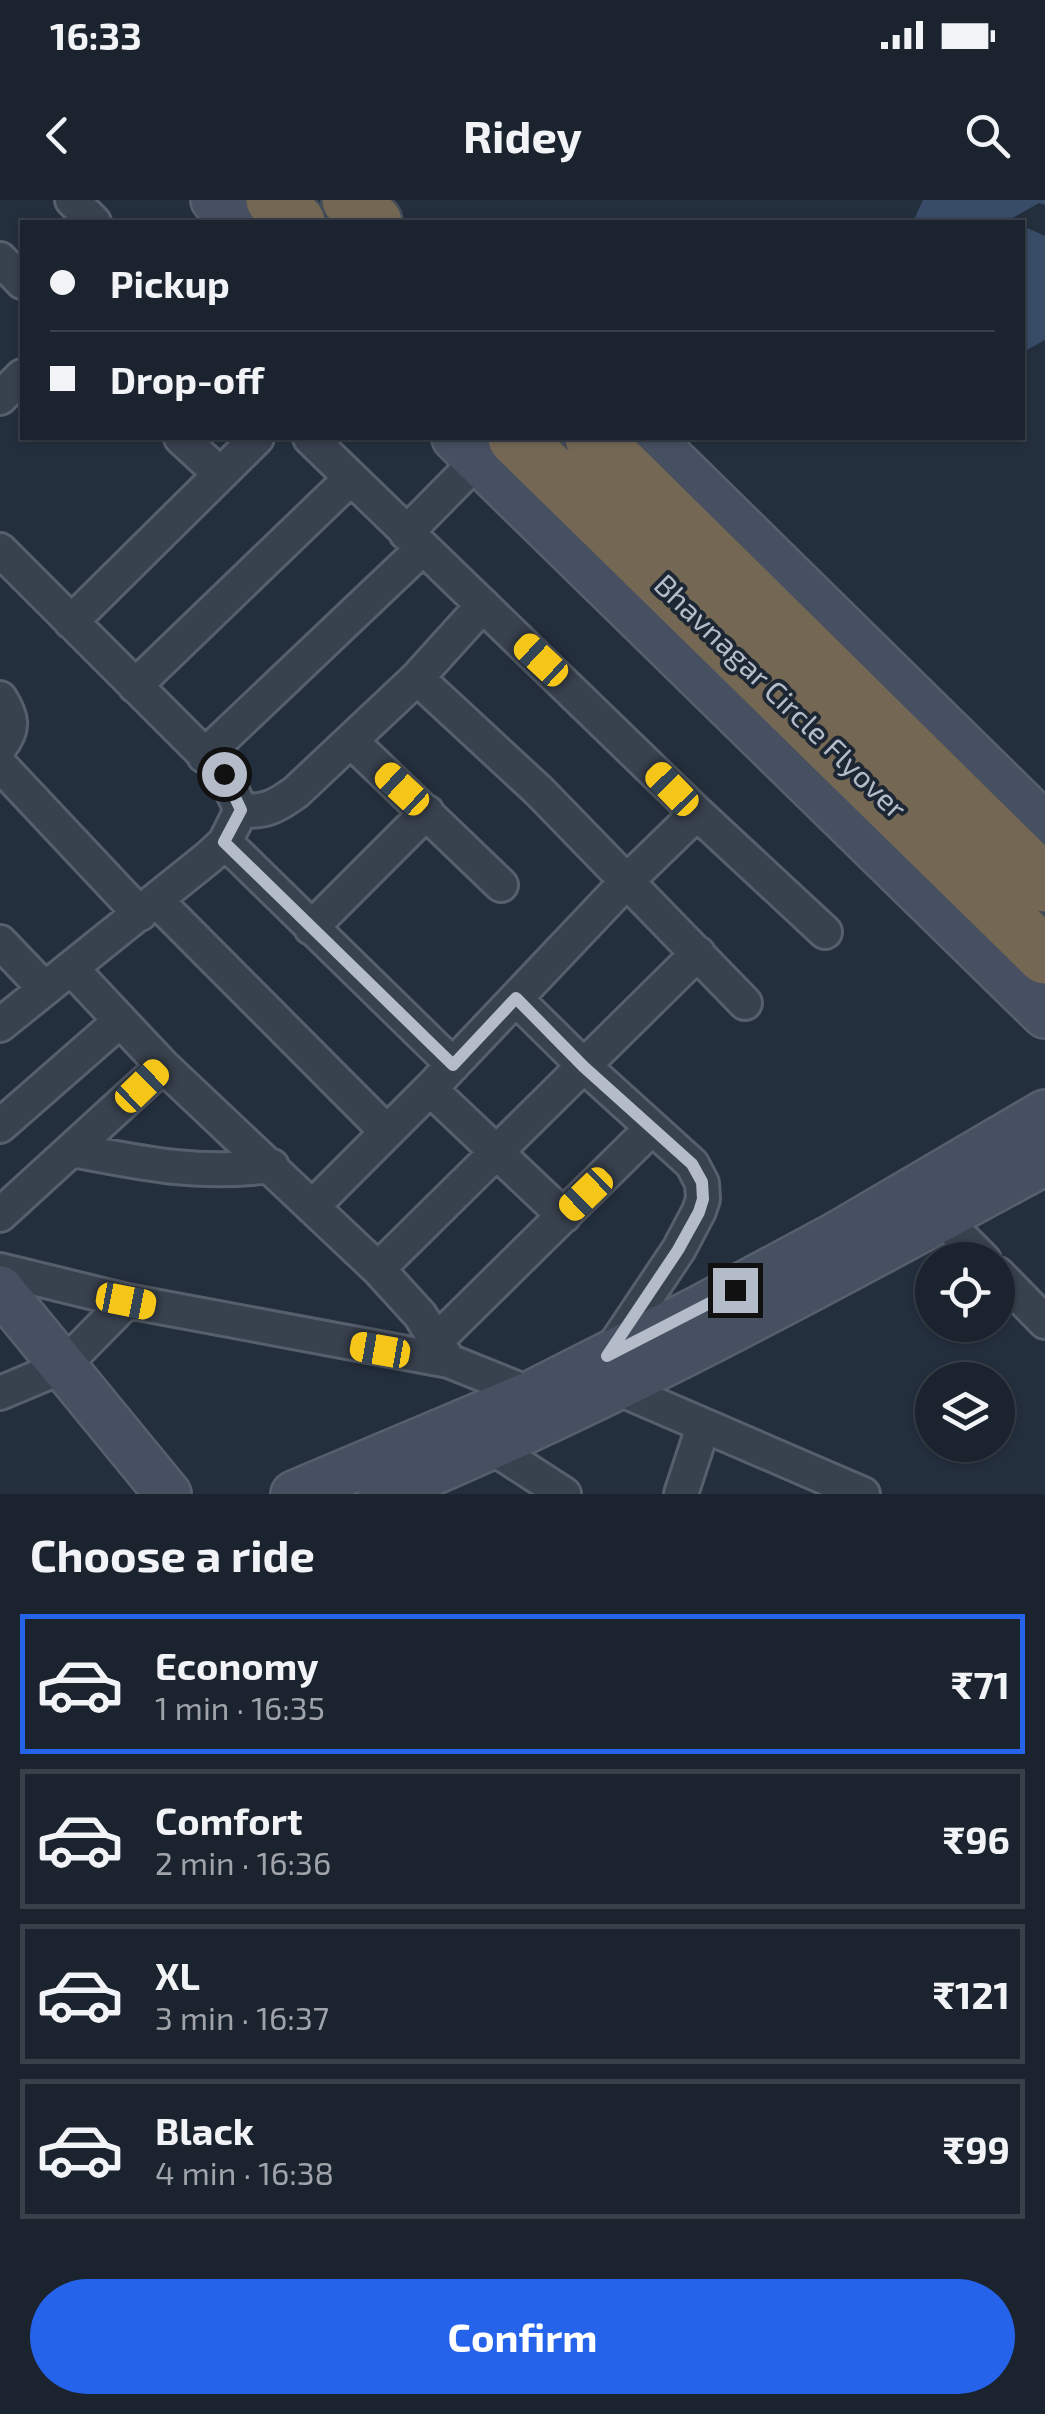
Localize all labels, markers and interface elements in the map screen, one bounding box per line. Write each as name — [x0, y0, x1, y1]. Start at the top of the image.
text: 16:33 — [50, 12, 142, 58]
icon: back — [30, 108, 85, 163]
text: Ridey — [463, 108, 582, 162]
icon: search — [960, 108, 1015, 163]
text: Pickup — [110, 260, 230, 306]
text: Drop-off — [110, 356, 264, 402]
street label: Bhavnagar Circle Flyover — [648, 566, 915, 826]
car — [509, 629, 573, 691]
route start — [202, 752, 247, 797]
car — [640, 757, 704, 821]
car — [370, 758, 434, 820]
car — [110, 1054, 174, 1118]
car — [554, 1162, 618, 1226]
map controls — [915, 1242, 1015, 1462]
button: locate — [915, 1242, 1015, 1342]
route end — [713, 1268, 758, 1313]
car — [94, 1281, 158, 1321]
car — [348, 1330, 412, 1370]
button: layers — [915, 1362, 1015, 1462]
text: Choose a ride — [30, 1527, 315, 1581]
icon: car — [35, 1639, 125, 1729]
text: Economy — [155, 1642, 319, 1688]
text: ₹71 — [951, 1661, 1010, 1707]
text: 1 min · 16:35 — [155, 1688, 325, 1726]
icon: car — [35, 1794, 125, 1884]
text: Comfort — [155, 1797, 303, 1843]
text: ₹96 — [943, 1816, 1010, 1862]
text: 2 min · 16:36 — [155, 1843, 331, 1881]
icon: car — [35, 1949, 125, 2039]
text: XL — [155, 1952, 200, 1998]
text: ₹121 — [933, 1971, 1010, 2017]
text: 3 min · 16:37 — [155, 1998, 329, 2036]
icon: car — [35, 2104, 125, 2194]
text: Black — [155, 2107, 254, 2153]
text: ₹99 — [943, 2126, 1010, 2172]
text: 4 min · 16:38 — [155, 2153, 334, 2191]
button: Confirm — [30, 2279, 1015, 2394]

